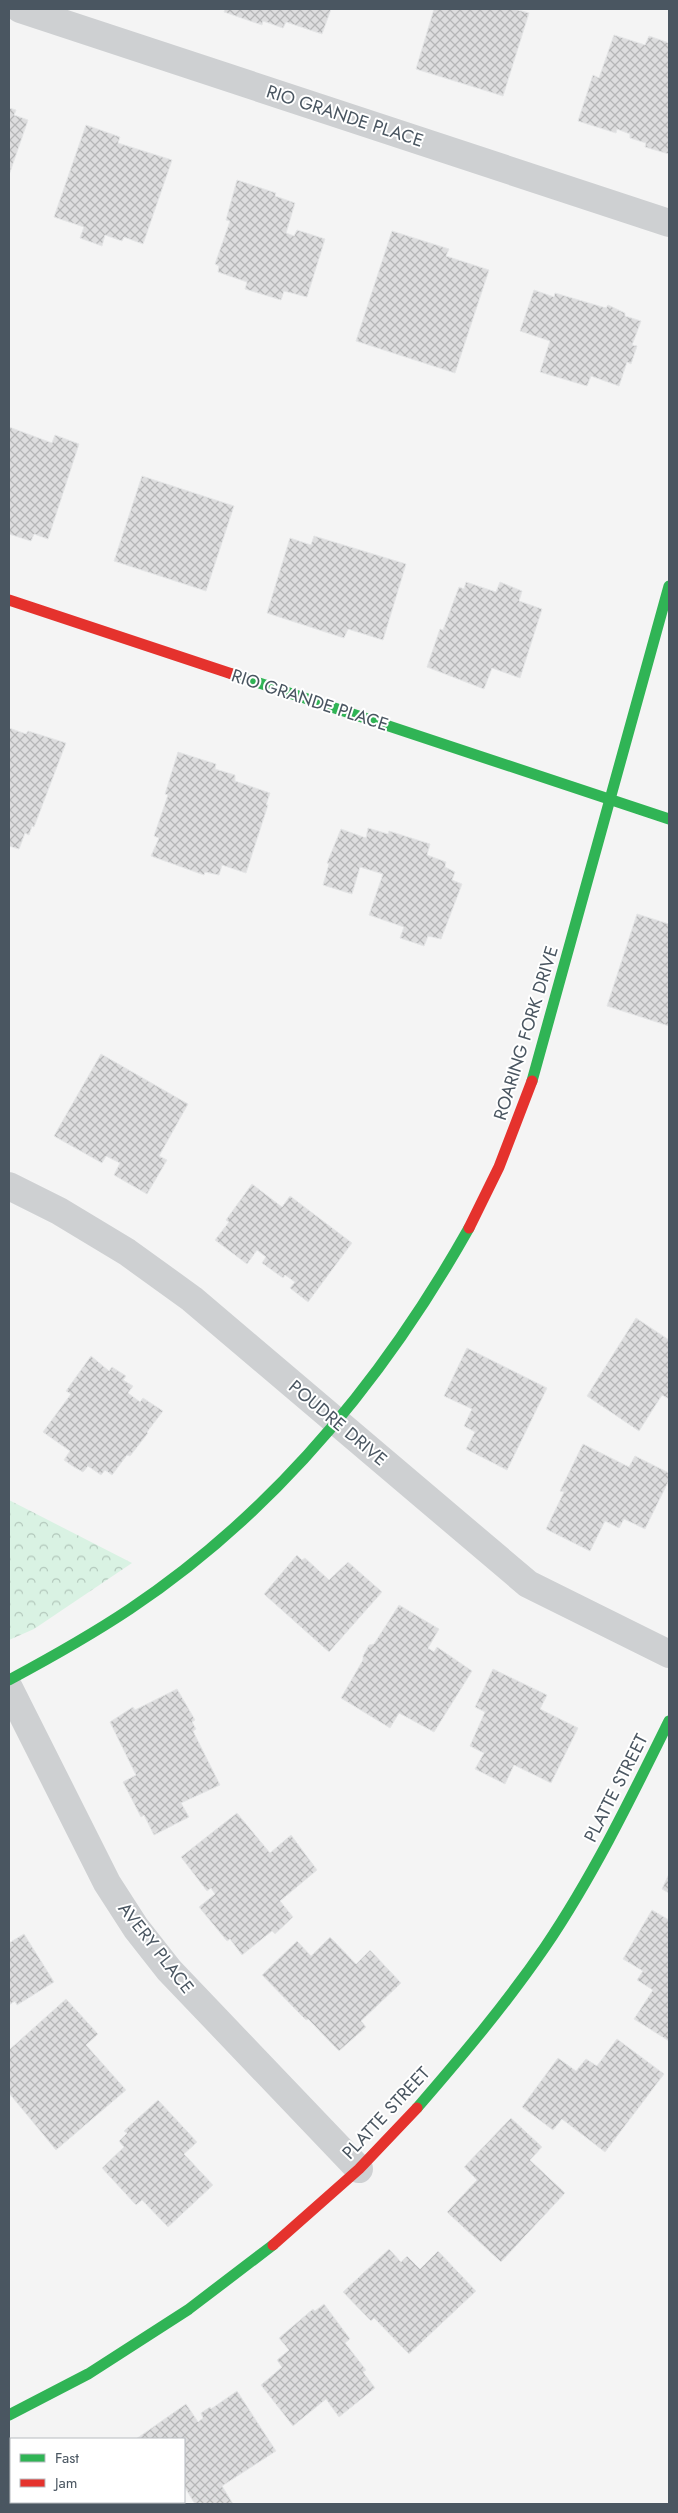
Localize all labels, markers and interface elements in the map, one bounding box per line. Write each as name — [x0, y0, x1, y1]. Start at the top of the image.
street label: RIO GRANDE PLACE — [263, 78, 427, 154]
street label: RIO GRANDE PLACE — [228, 662, 392, 738]
street label: ROARING FORK DRIVE — [487, 943, 565, 1123]
street label: POUDRE DRIVE — [283, 1374, 393, 1472]
street label: PLATTE STREET — [578, 1729, 655, 1847]
street label: AVERY PLACE — [112, 1897, 200, 1999]
street label: PLATTE STREET — [336, 2060, 436, 2165]
legend — [10, 2438, 185, 2503]
text: Fast — [55, 2447, 79, 2469]
text: Jam — [53, 2472, 78, 2494]

